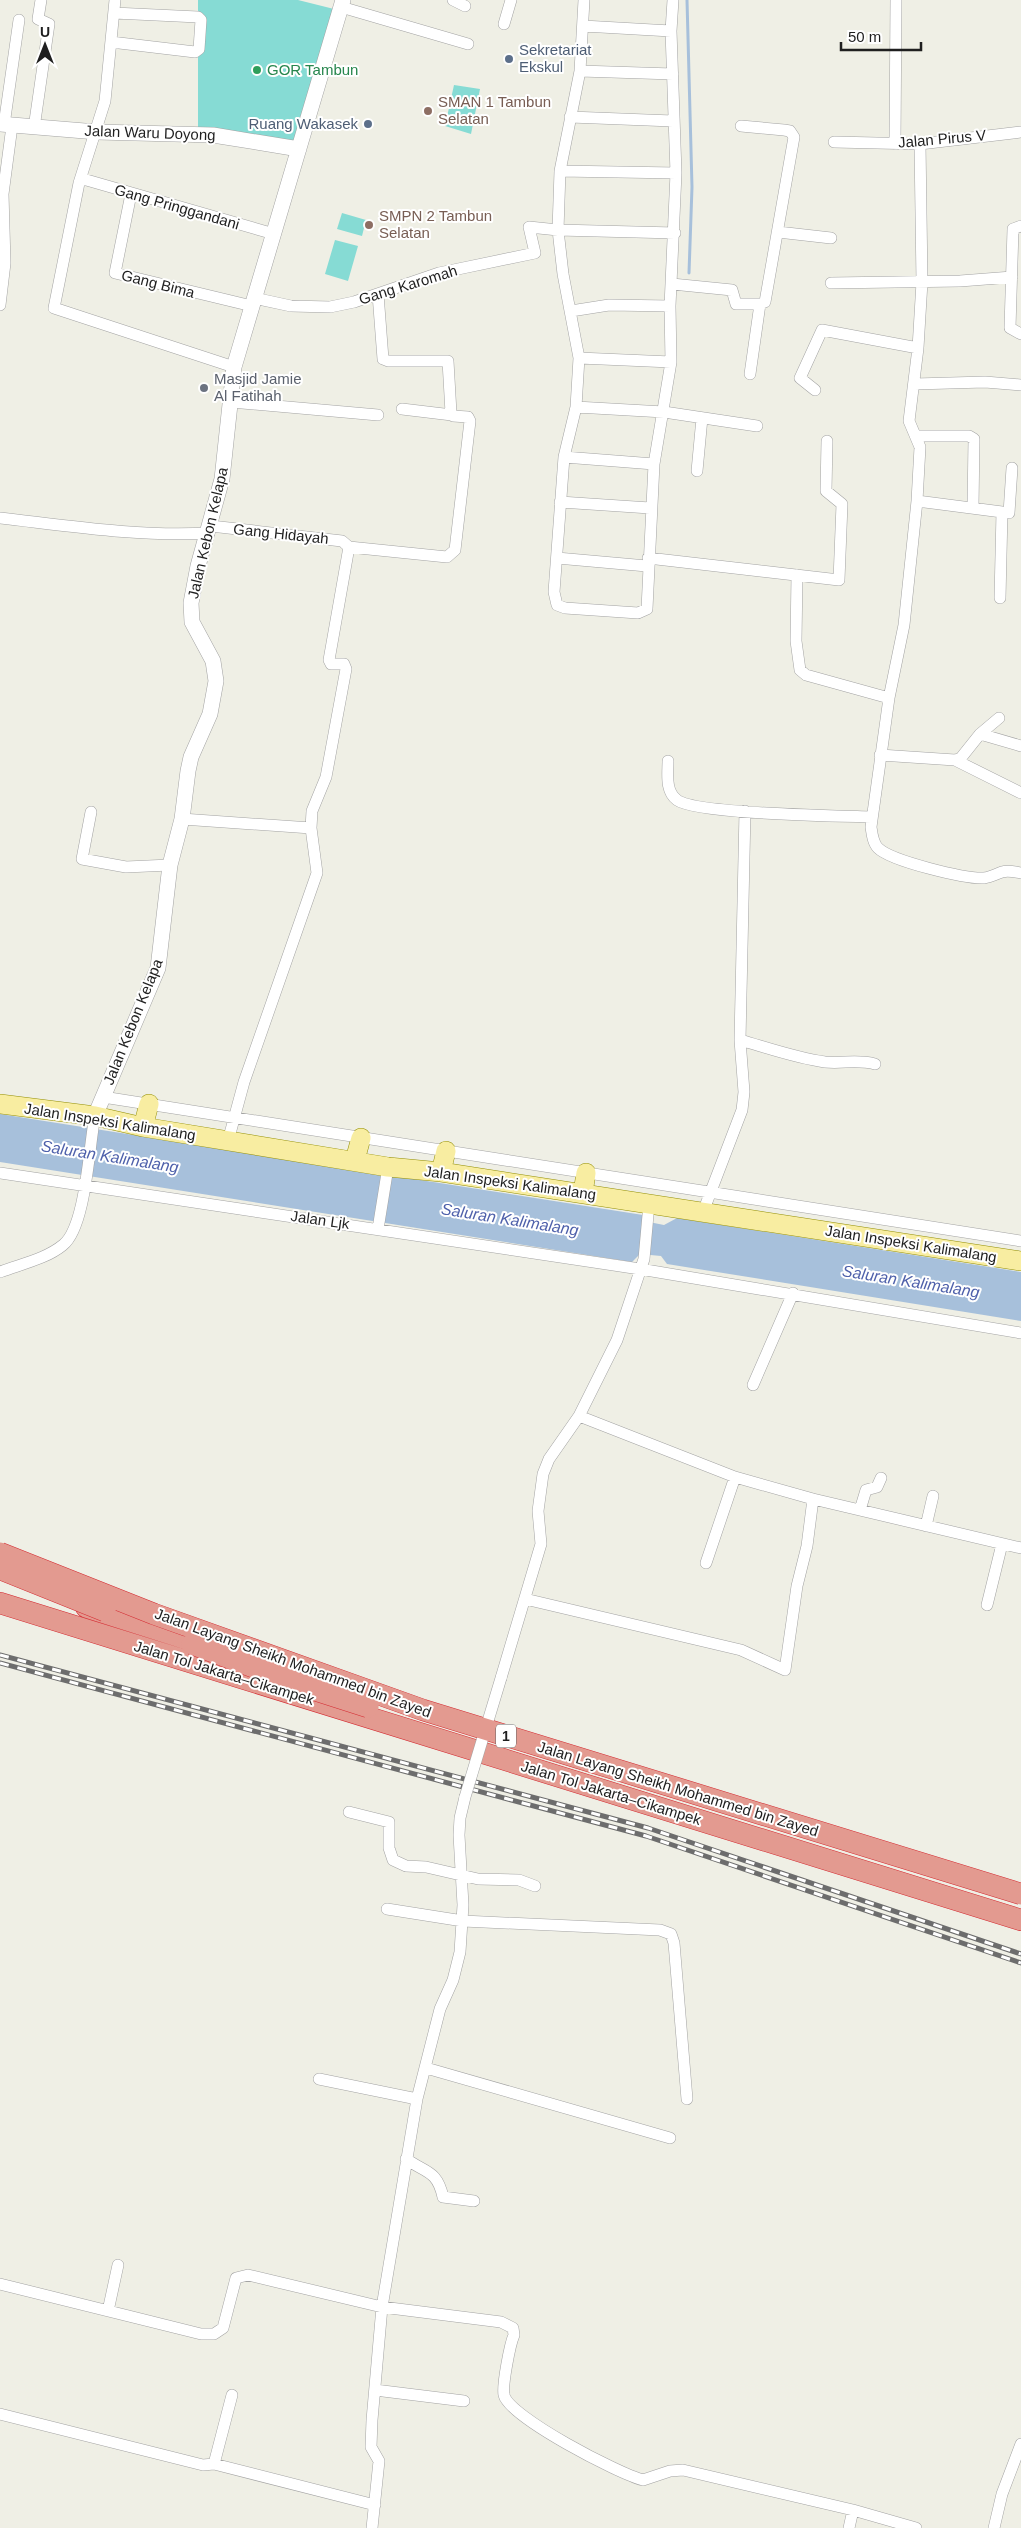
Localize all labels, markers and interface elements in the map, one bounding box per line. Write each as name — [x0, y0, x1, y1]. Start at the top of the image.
north arrow — [20, 20, 70, 70]
scale bar — [841, 20, 921, 52]
text: U — [40, 24, 50, 40]
text: 50 m — [848, 28, 881, 45]
place label: Sekretariat Ekskul — [519, 41, 592, 75]
marker: Sekretariat Ekskul — [503, 53, 515, 65]
place label: GOR Tambun — [267, 61, 358, 78]
marker: GOR Tambun — [251, 64, 263, 76]
place label: SMAN 1 Tambun Selatan — [438, 93, 551, 127]
marker: SMAN 1 Tambun Selatan — [422, 105, 434, 117]
place label: Ruang Wakasek — [249, 115, 358, 132]
marker: Ruang Wakasek — [362, 118, 374, 130]
street label: Jalan Waru Doyong — [84, 122, 216, 143]
street label: Jalan Pirus V — [897, 126, 987, 151]
street label: Gang Pringgandani — [113, 181, 242, 233]
place label: SMPN 2 Tambun Selatan — [379, 207, 492, 241]
marker: SMPN 2 Tambun Selatan — [363, 219, 375, 231]
street label: Gang Karomah — [357, 262, 459, 308]
street label: Gang Bima — [120, 266, 197, 301]
place label: Masjid Jamie Al Fatihah — [214, 370, 302, 404]
marker: Masjid Jamie Al Fatihah — [198, 382, 210, 394]
street label: Jalan Kebon Kelapa — [184, 465, 231, 600]
street label: Gang Hidayah — [232, 520, 330, 547]
street label: Jalan Kebon Kelapa — [100, 956, 166, 1087]
street label: Jalan Inspeksi Kalimalang — [23, 1100, 197, 1143]
water label: Saluran Kalimalang — [40, 1137, 180, 1176]
street label: Jalan Inspeksi Kalimalang — [423, 1162, 597, 1203]
water label: Saluran Kalimalang — [440, 1200, 580, 1239]
street label: Jalan Ljk — [290, 1207, 351, 1232]
street label: Jalan Inspeksi Kalimalang — [824, 1222, 998, 1265]
water label: Saluran Kalimalang — [841, 1262, 981, 1301]
street label: Jalan Layang Sheikh Mohammed bin Zayed — [153, 1604, 434, 1721]
street label: Jalan Tol Jakarta–Cikampek — [132, 1637, 317, 1708]
road number: 1 — [496, 1724, 516, 1748]
street label: Jalan Layang Sheikh Mohammed bin Zayed — [536, 1738, 821, 1839]
street label: Jalan Tol Jakarta–Cikampek — [519, 1757, 704, 1828]

